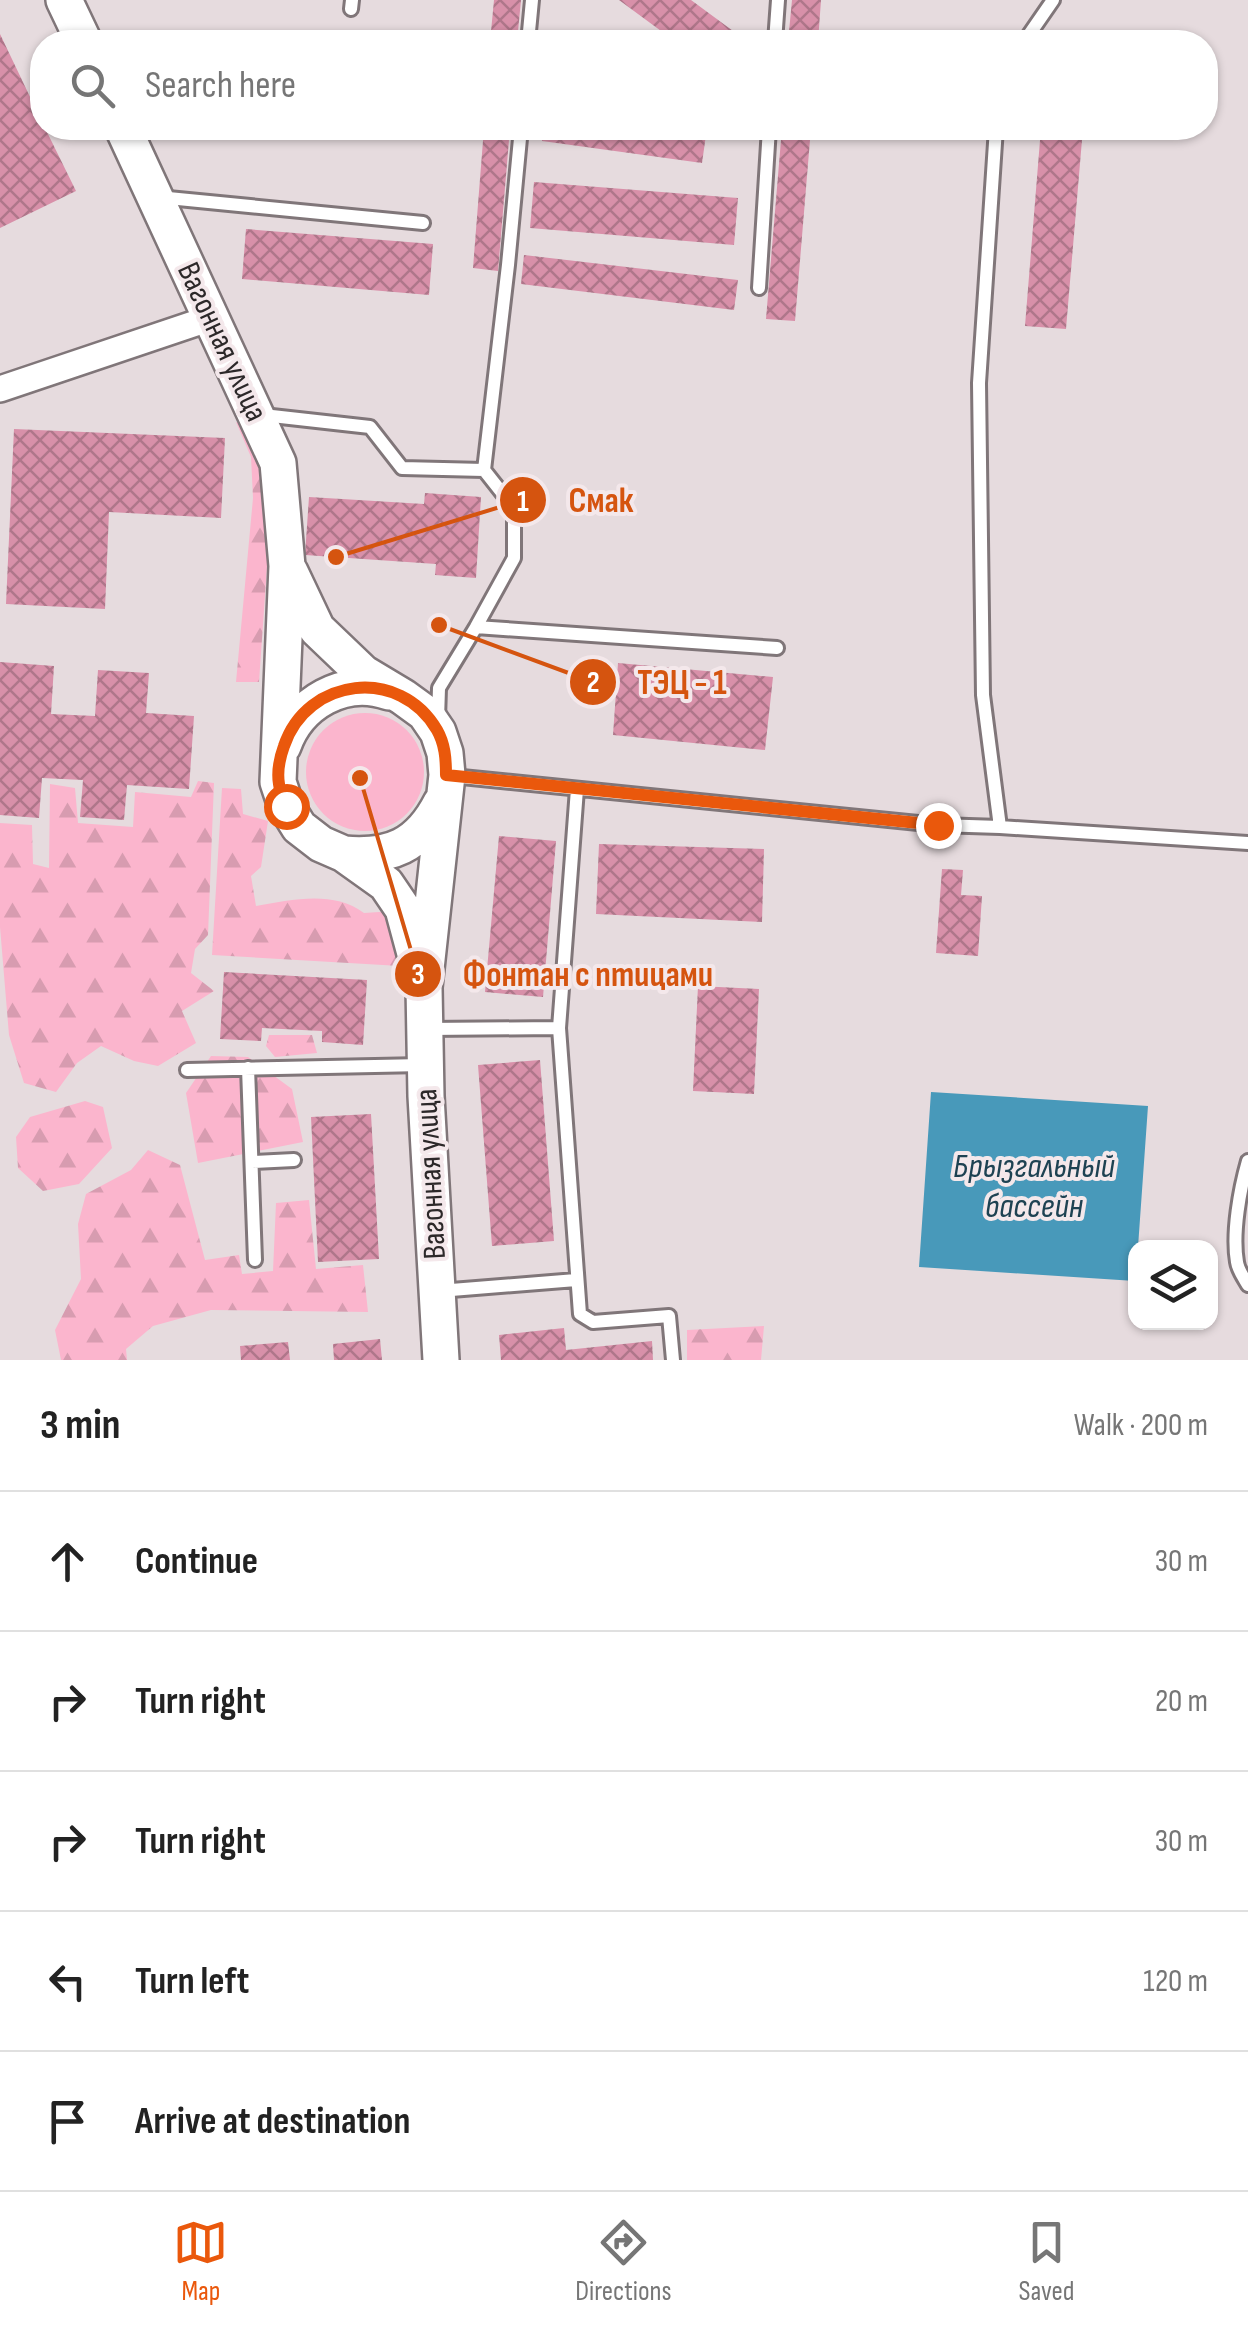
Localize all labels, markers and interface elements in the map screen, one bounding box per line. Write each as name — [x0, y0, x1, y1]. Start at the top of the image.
search box — [30, 30, 1218, 140]
icon: search — [65, 58, 120, 113]
text: Search here — [145, 63, 296, 108]
street label: Вагонная улица — [168, 256, 276, 428]
callout: Смак — [498, 468, 653, 533]
text: Смак — [569, 480, 634, 523]
text: 1 — [517, 484, 529, 520]
callout: ТЭЦ - 1 — [568, 649, 747, 714]
text: ТЭЦ - 1 — [637, 662, 727, 705]
text: 2 — [586, 665, 600, 701]
route start — [264, 784, 310, 830]
route end — [916, 803, 962, 849]
callout: Фонтан с птицами — [393, 941, 733, 1006]
text: Фонтан с птицами — [463, 954, 713, 997]
text: 3 — [411, 957, 425, 993]
street label: Вагонная улица — [407, 1088, 455, 1260]
water label: Брызгальный бассейн — [953, 1145, 1116, 1228]
map controls — [1128, 1240, 1218, 1330]
button: layers — [1128, 1240, 1218, 1330]
text: 3 min — [40, 1400, 120, 1451]
text: Walk · 200 m — [1074, 1406, 1208, 1445]
icon: ahead — [40, 1534, 95, 1589]
text: Continue — [135, 1539, 258, 1584]
text: 30 m — [1155, 1542, 1208, 1581]
icon: right — [40, 1674, 95, 1729]
text: Turn right — [135, 1679, 266, 1724]
text: 20 m — [1155, 1682, 1208, 1721]
icon: right — [40, 1814, 95, 1869]
text: Turn right — [135, 1819, 266, 1864]
text: 30 m — [1155, 1822, 1208, 1861]
icon: left — [40, 1954, 95, 2009]
text: Turn left — [135, 1959, 249, 2004]
text: 120 m — [1143, 1962, 1208, 2001]
icon: arrive — [40, 2094, 95, 2149]
text: Arrive at destination — [135, 2099, 410, 2144]
tab: Map — [173, 2215, 228, 2308]
tab: Directions — [575, 2215, 672, 2308]
tab: Saved — [1018, 2215, 1075, 2308]

